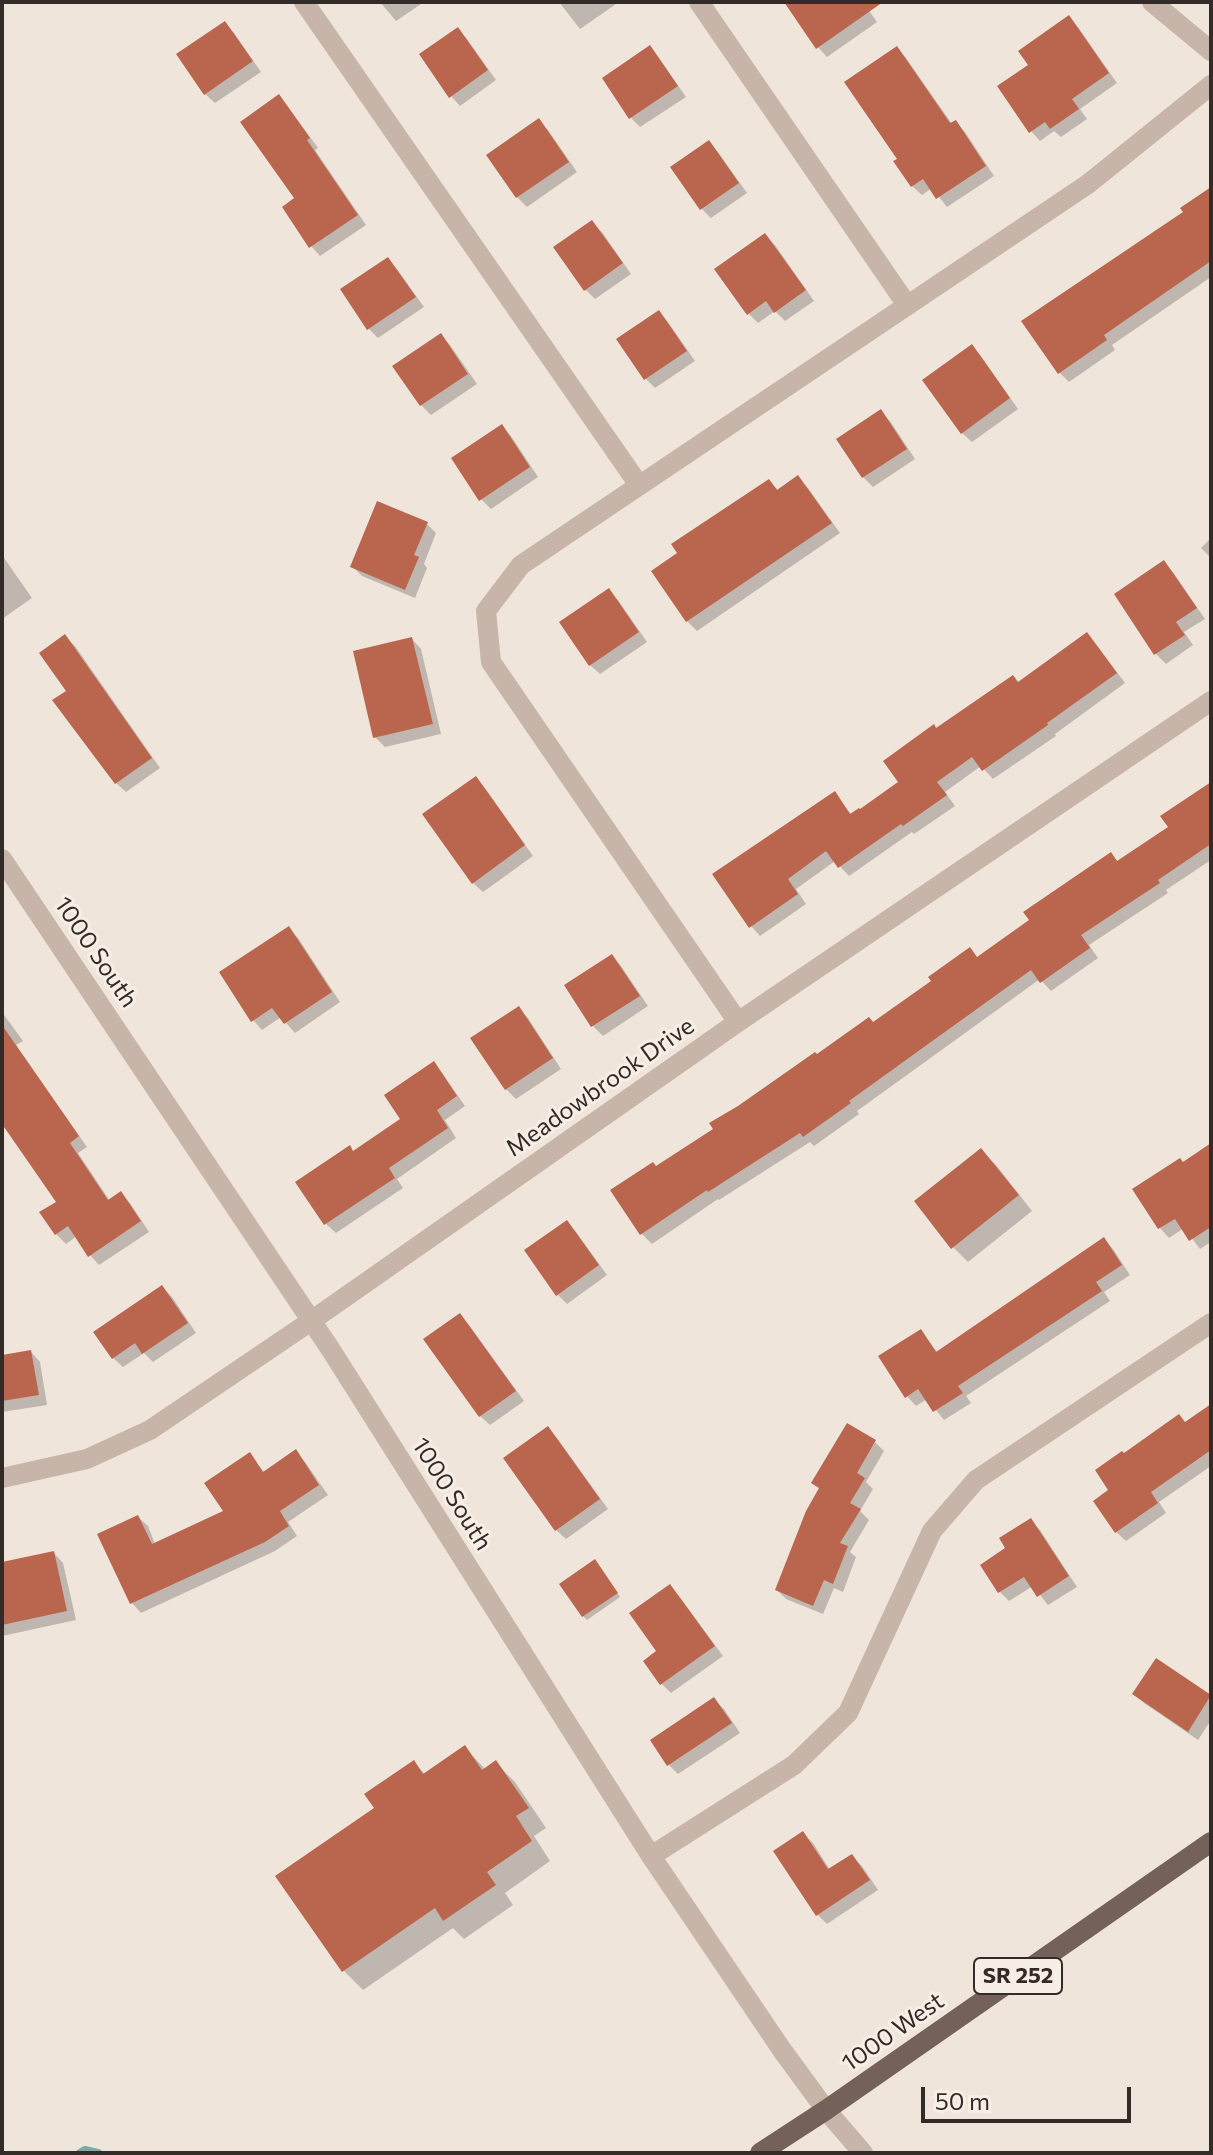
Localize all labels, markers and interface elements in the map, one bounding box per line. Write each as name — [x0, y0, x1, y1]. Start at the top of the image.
street label: 1000 South — [48, 891, 144, 1013]
street label: Meadowbrook Drive — [501, 1011, 699, 1163]
street label: 1000 South — [406, 1432, 498, 1556]
road number: SR 252 — [974, 1958, 1062, 1994]
street label: 1000 West — [836, 1986, 950, 2078]
scale bar — [925, 2071, 1135, 2121]
text: 50 m — [935, 2086, 990, 2115]

